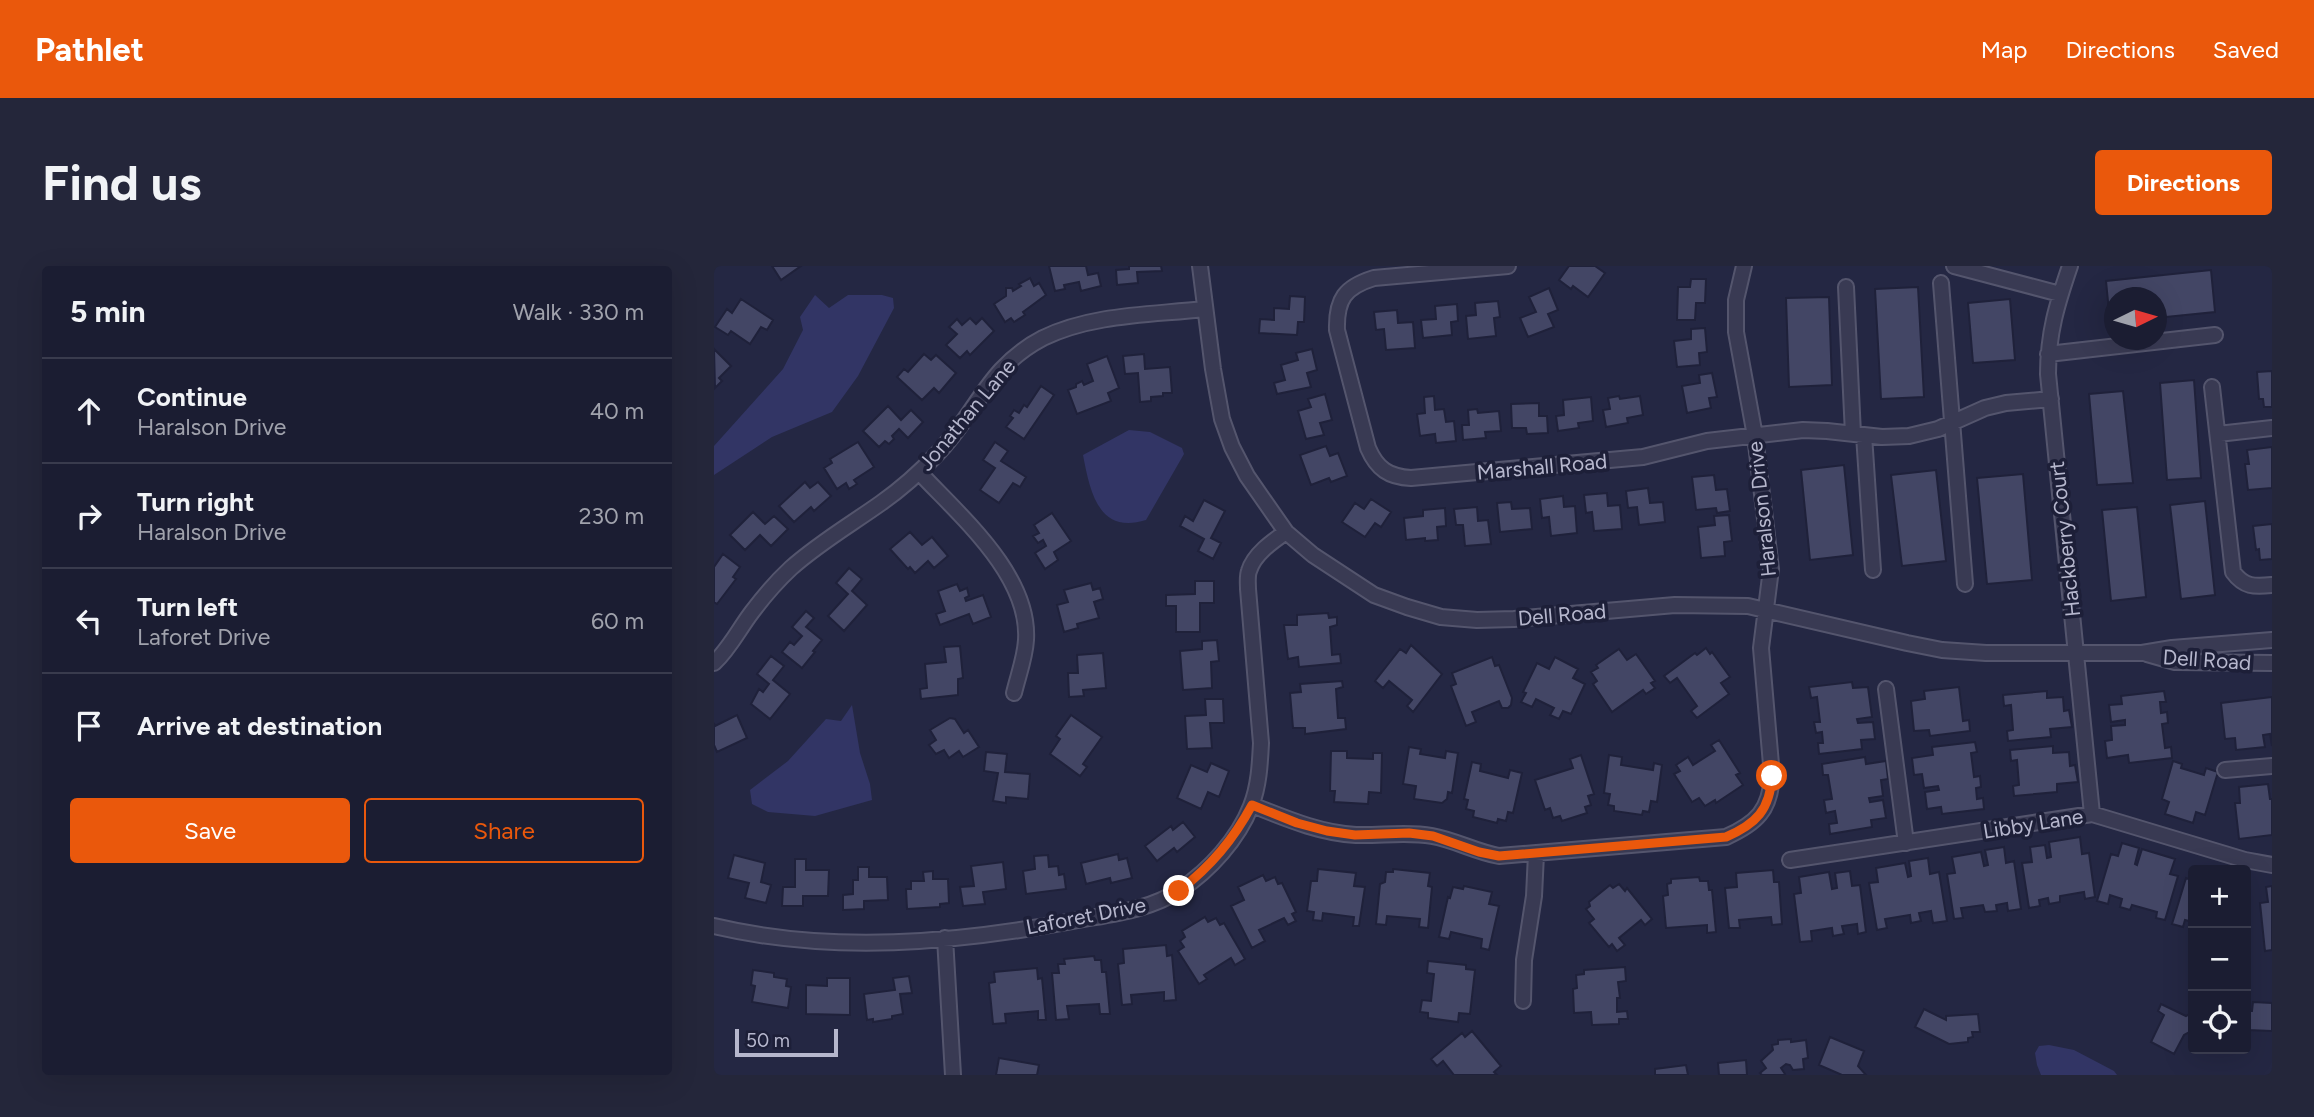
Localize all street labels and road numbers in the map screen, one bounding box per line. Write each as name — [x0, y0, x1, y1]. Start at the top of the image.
street label: Jonathan Lane — [913, 354, 1020, 475]
street label: Haralson Drive — [1742, 440, 1781, 578]
street label: Marshall Road — [1476, 448, 1608, 485]
street label: Hackberry Court — [2044, 460, 2085, 618]
street label: Dell Road — [1517, 598, 1607, 631]
street label: Dell Road — [2162, 644, 2252, 675]
street label: Libby Lane — [1981, 803, 2085, 844]
street label: Laforet Drive — [1024, 892, 1148, 939]

